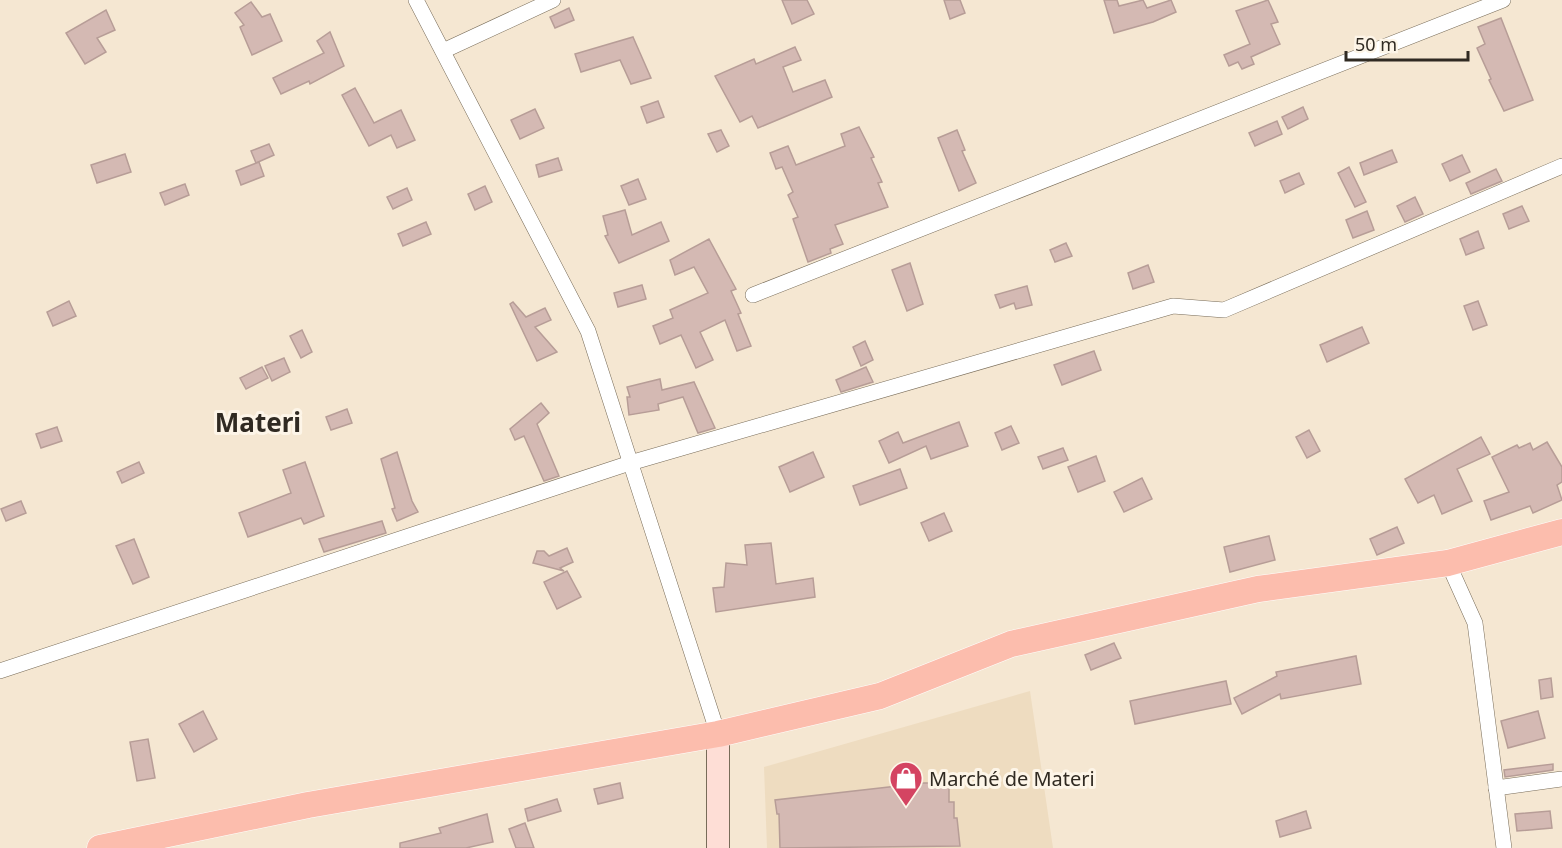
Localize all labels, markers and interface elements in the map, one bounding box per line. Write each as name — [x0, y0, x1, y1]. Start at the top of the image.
scale bar — [1346, 24, 1468, 62]
text: 50 m — [1355, 32, 1397, 56]
district label: Materi — [215, 404, 301, 440]
shop icon: Marché de Materi — [888, 760, 924, 807]
place label: Marché de Materi — [929, 765, 1095, 792]

